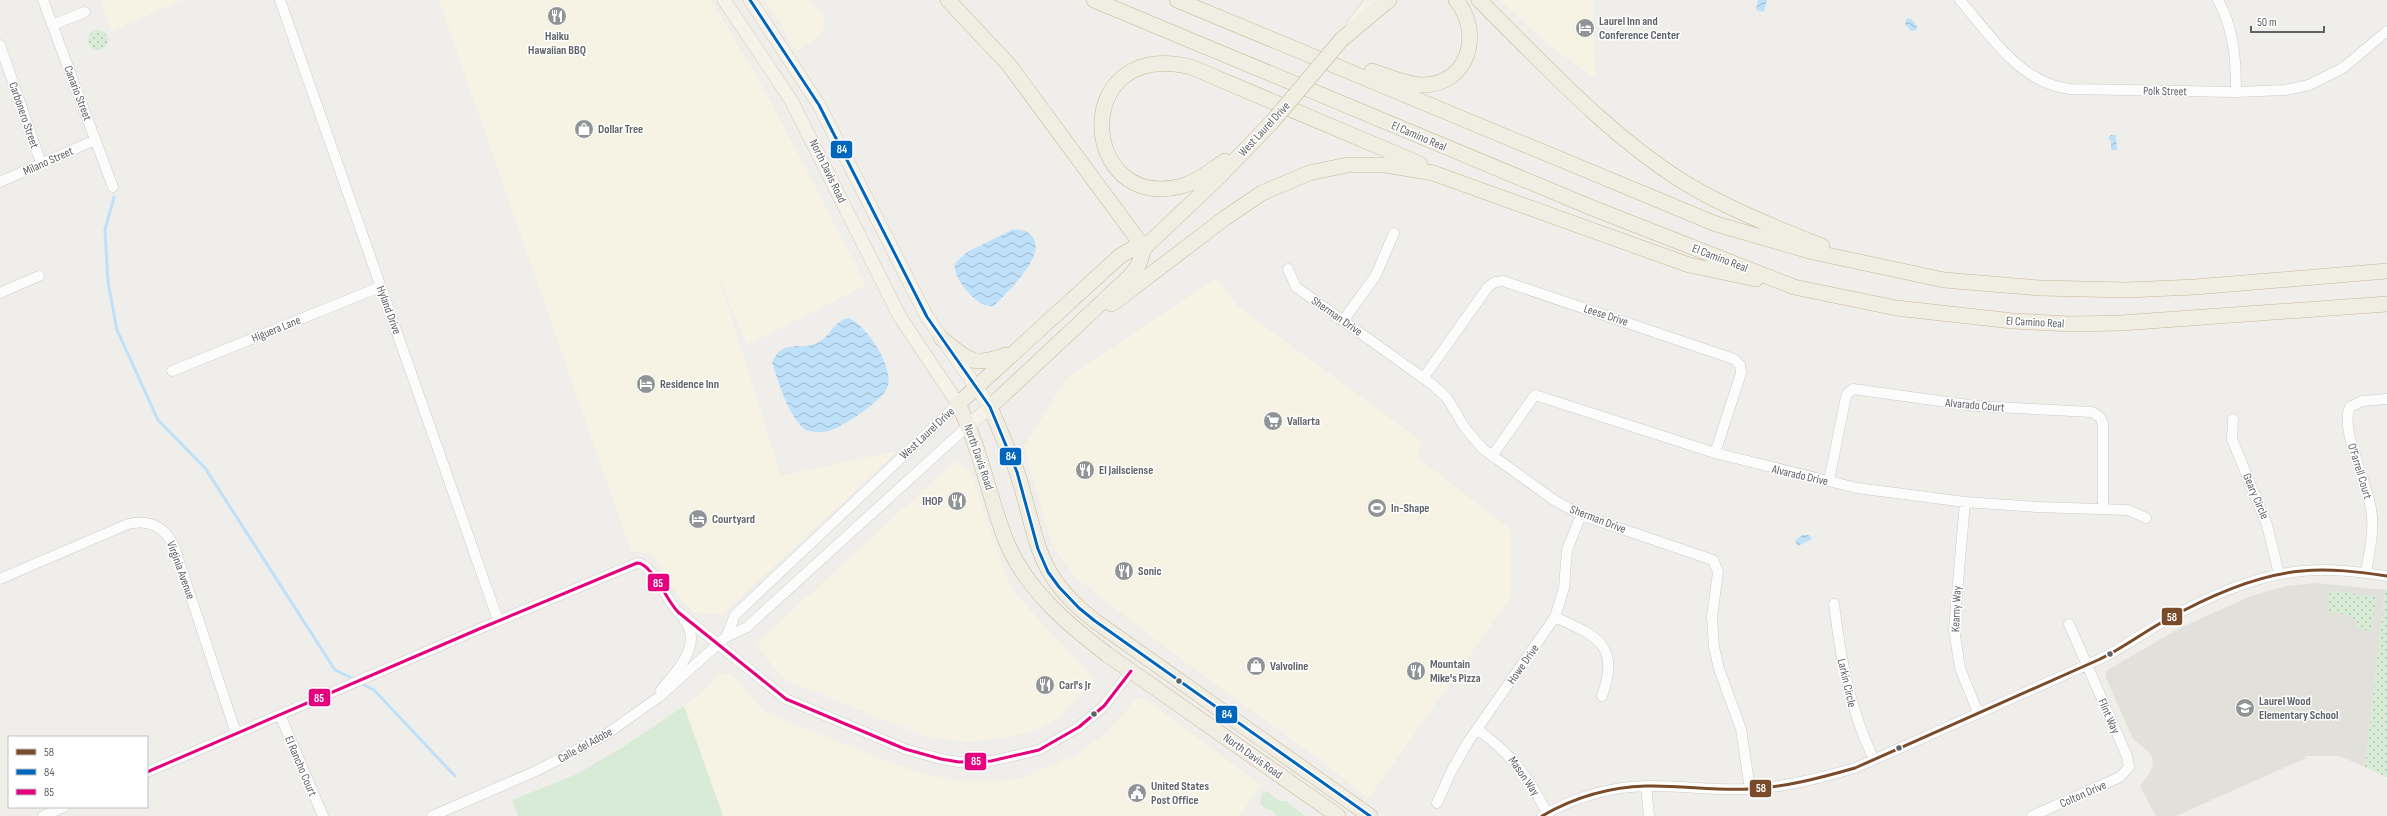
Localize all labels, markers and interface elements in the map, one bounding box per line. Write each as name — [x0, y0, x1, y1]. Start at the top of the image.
restaurant icon: Haiku Hawaiian BBQ — [546, 5, 568, 27]
scale bar — [2251, 8, 2324, 34]
place label: Laurel Inn and Conference Center — [1599, 14, 1680, 43]
text: 50 m — [2257, 15, 2277, 30]
hotel icon: Laurel Inn and Conference Center — [1574, 17, 1596, 39]
place label: Haiku Hawaiian BBQ — [528, 29, 586, 58]
street label: Canario Street — [60, 63, 95, 123]
street label: Carbonero Street — [5, 80, 42, 151]
street label: Polk Street — [2143, 84, 2188, 99]
street label: West Laurel Drive — [1235, 99, 1294, 160]
shop icon: Dollar Tree — [573, 118, 595, 140]
street label: El Camino Real — [1389, 118, 1449, 155]
place label: Dollar Tree — [598, 122, 643, 137]
street label: North Davis Road — [806, 137, 849, 205]
line badge: 84 — [830, 140, 853, 159]
text: 84 — [837, 143, 847, 156]
street label: Milano Street — [21, 144, 76, 179]
street label: El Camino Real — [1690, 241, 1750, 276]
street label: Hyland Drive — [373, 284, 404, 337]
street label: Sherman Drive — [1308, 293, 1365, 340]
street label: Leese Drive — [1582, 301, 1630, 330]
street label: Higuera Lane — [249, 313, 303, 346]
street label: El Camino Real — [2005, 313, 2065, 332]
hotel icon: Residence Inn — [635, 373, 657, 395]
place label: Residence Inn — [660, 377, 719, 392]
street label: Alvarado Court — [1944, 395, 2005, 416]
street label: West Laurel Drive — [897, 404, 958, 463]
supermarket icon: Vallarta — [1262, 410, 1284, 432]
place label: Vallarta — [1287, 414, 1320, 429]
street label: North Davis Road — [960, 422, 997, 492]
street label: O'Farrell Court — [2344, 441, 2375, 501]
line badge: 84 — [999, 447, 1022, 466]
text: 84 — [1006, 450, 1016, 463]
restaurant icon: El Jailsciense — [1074, 459, 1096, 481]
street label: Alvarado Drive — [1769, 462, 1830, 489]
place label: El Jailsciense — [1099, 463, 1153, 478]
street label: Geary Circle — [2239, 471, 2272, 522]
restaurant icon: IHOP — [946, 490, 968, 512]
place label: IHOP — [922, 494, 944, 509]
sports icon: In-Shape — [1366, 497, 1388, 519]
place label: In-Shape — [1391, 501, 1429, 516]
street label: Sherman Drive — [1568, 502, 1628, 537]
hotel icon: Courtyard — [687, 508, 709, 530]
place label: Courtyard — [712, 512, 755, 527]
street label: Virginia Avenue — [163, 539, 198, 602]
restaurant icon: Sonic — [1113, 560, 1135, 582]
place label: Sonic — [1138, 564, 1161, 579]
line badge: 85 — [647, 573, 670, 592]
text: 85 — [653, 577, 663, 590]
street label: Kearny Way — [1948, 585, 1965, 632]
line badge: 58 — [2161, 607, 2183, 626]
text: 58 — [2167, 611, 2177, 624]
street label: Howe Drive — [1504, 641, 1543, 687]
unlabelled marker — [2105, 649, 2115, 659]
shop icon: Valvoline — [1245, 655, 1267, 677]
place label: Mountain Mike's Pizza — [1430, 657, 1481, 686]
street label: Larkin Circle — [1834, 657, 1859, 709]
place label: Valvoline — [1270, 659, 1308, 674]
restaurant icon: Mountain Mike's Pizza — [1405, 660, 1427, 682]
restaurant icon: Carl's Jr — [1034, 674, 1056, 696]
unlabelled marker — [1174, 676, 1184, 686]
place label: Carl's Jr — [1059, 678, 1091, 693]
line badge: 85 — [308, 688, 331, 707]
text: 85 — [314, 692, 324, 705]
place label: Laurel Wood Elementary School — [2259, 694, 2339, 723]
street label: Flint Way — [2094, 696, 2123, 736]
school or university icon: Laurel Wood Elementary School — [2234, 697, 2256, 719]
line badge: 84 — [1215, 705, 1238, 724]
text: 84 — [1222, 708, 1232, 721]
unlabelled marker — [1089, 709, 1099, 719]
street label: Calle del Adobe — [555, 724, 615, 767]
street label: North Davis Road — [1220, 731, 1285, 782]
street label: El Rancho Court — [281, 734, 320, 799]
legend — [8, 736, 148, 808]
unlabelled marker — [1894, 743, 1904, 753]
text: 58 — [44, 745, 54, 760]
line badge: 85 — [964, 752, 987, 771]
street label: Mason Way — [1505, 754, 1543, 799]
text: 85 — [971, 755, 981, 768]
text: 84 — [44, 765, 55, 780]
street label: Colton Drive — [2058, 777, 2109, 811]
place label: United States Post Office — [1151, 779, 1209, 808]
line badge: 58 — [1749, 779, 1772, 798]
public building icon: United States Post Office — [1126, 782, 1148, 804]
text: 58 — [1756, 782, 1766, 795]
text: 85 — [44, 785, 54, 800]

